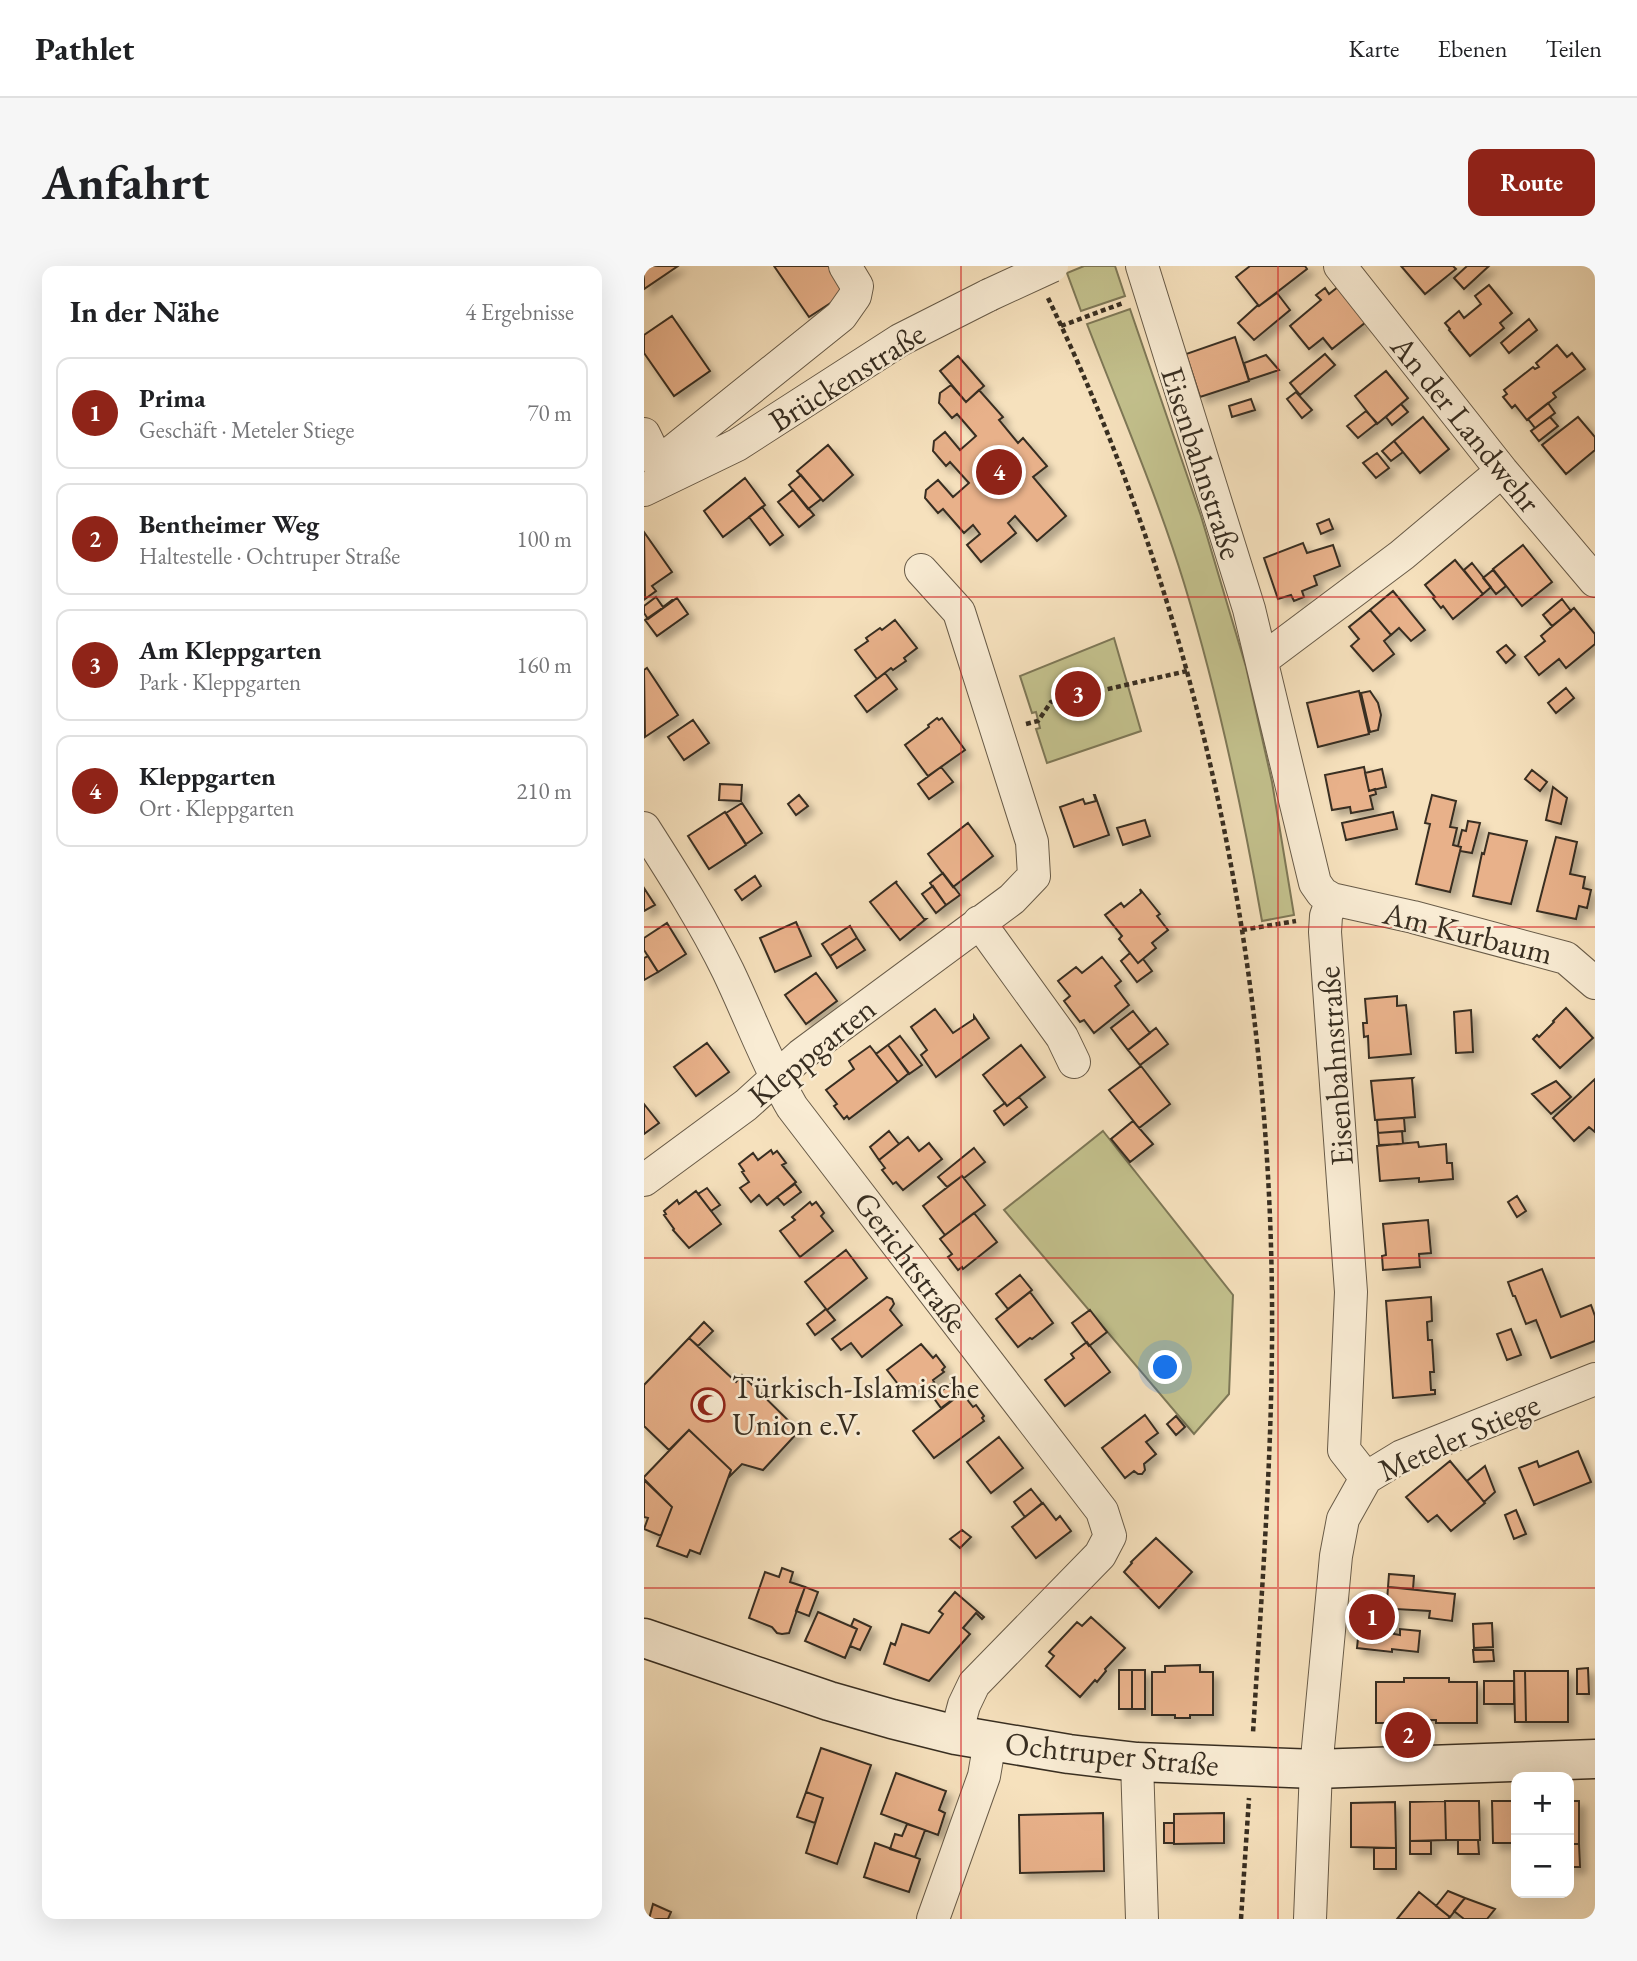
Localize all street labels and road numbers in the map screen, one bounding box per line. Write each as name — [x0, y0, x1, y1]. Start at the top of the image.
street label: Brückenstraße — [761, 313, 933, 441]
street label: An der Landwehr — [1381, 326, 1551, 522]
street label: Eisenbahnstraße — [1151, 361, 1253, 565]
street label: Am Kurbaum — [1378, 891, 1557, 974]
street label: Eisenbahnstraße — [1307, 965, 1363, 1167]
street label: Kleppgarten — [740, 988, 884, 1116]
street label: Gerichtstraße — [844, 1183, 978, 1341]
street label: Meteler Stiege — [1372, 1383, 1546, 1491]
street label: Ochtruper Straße — [1003, 1722, 1221, 1786]

